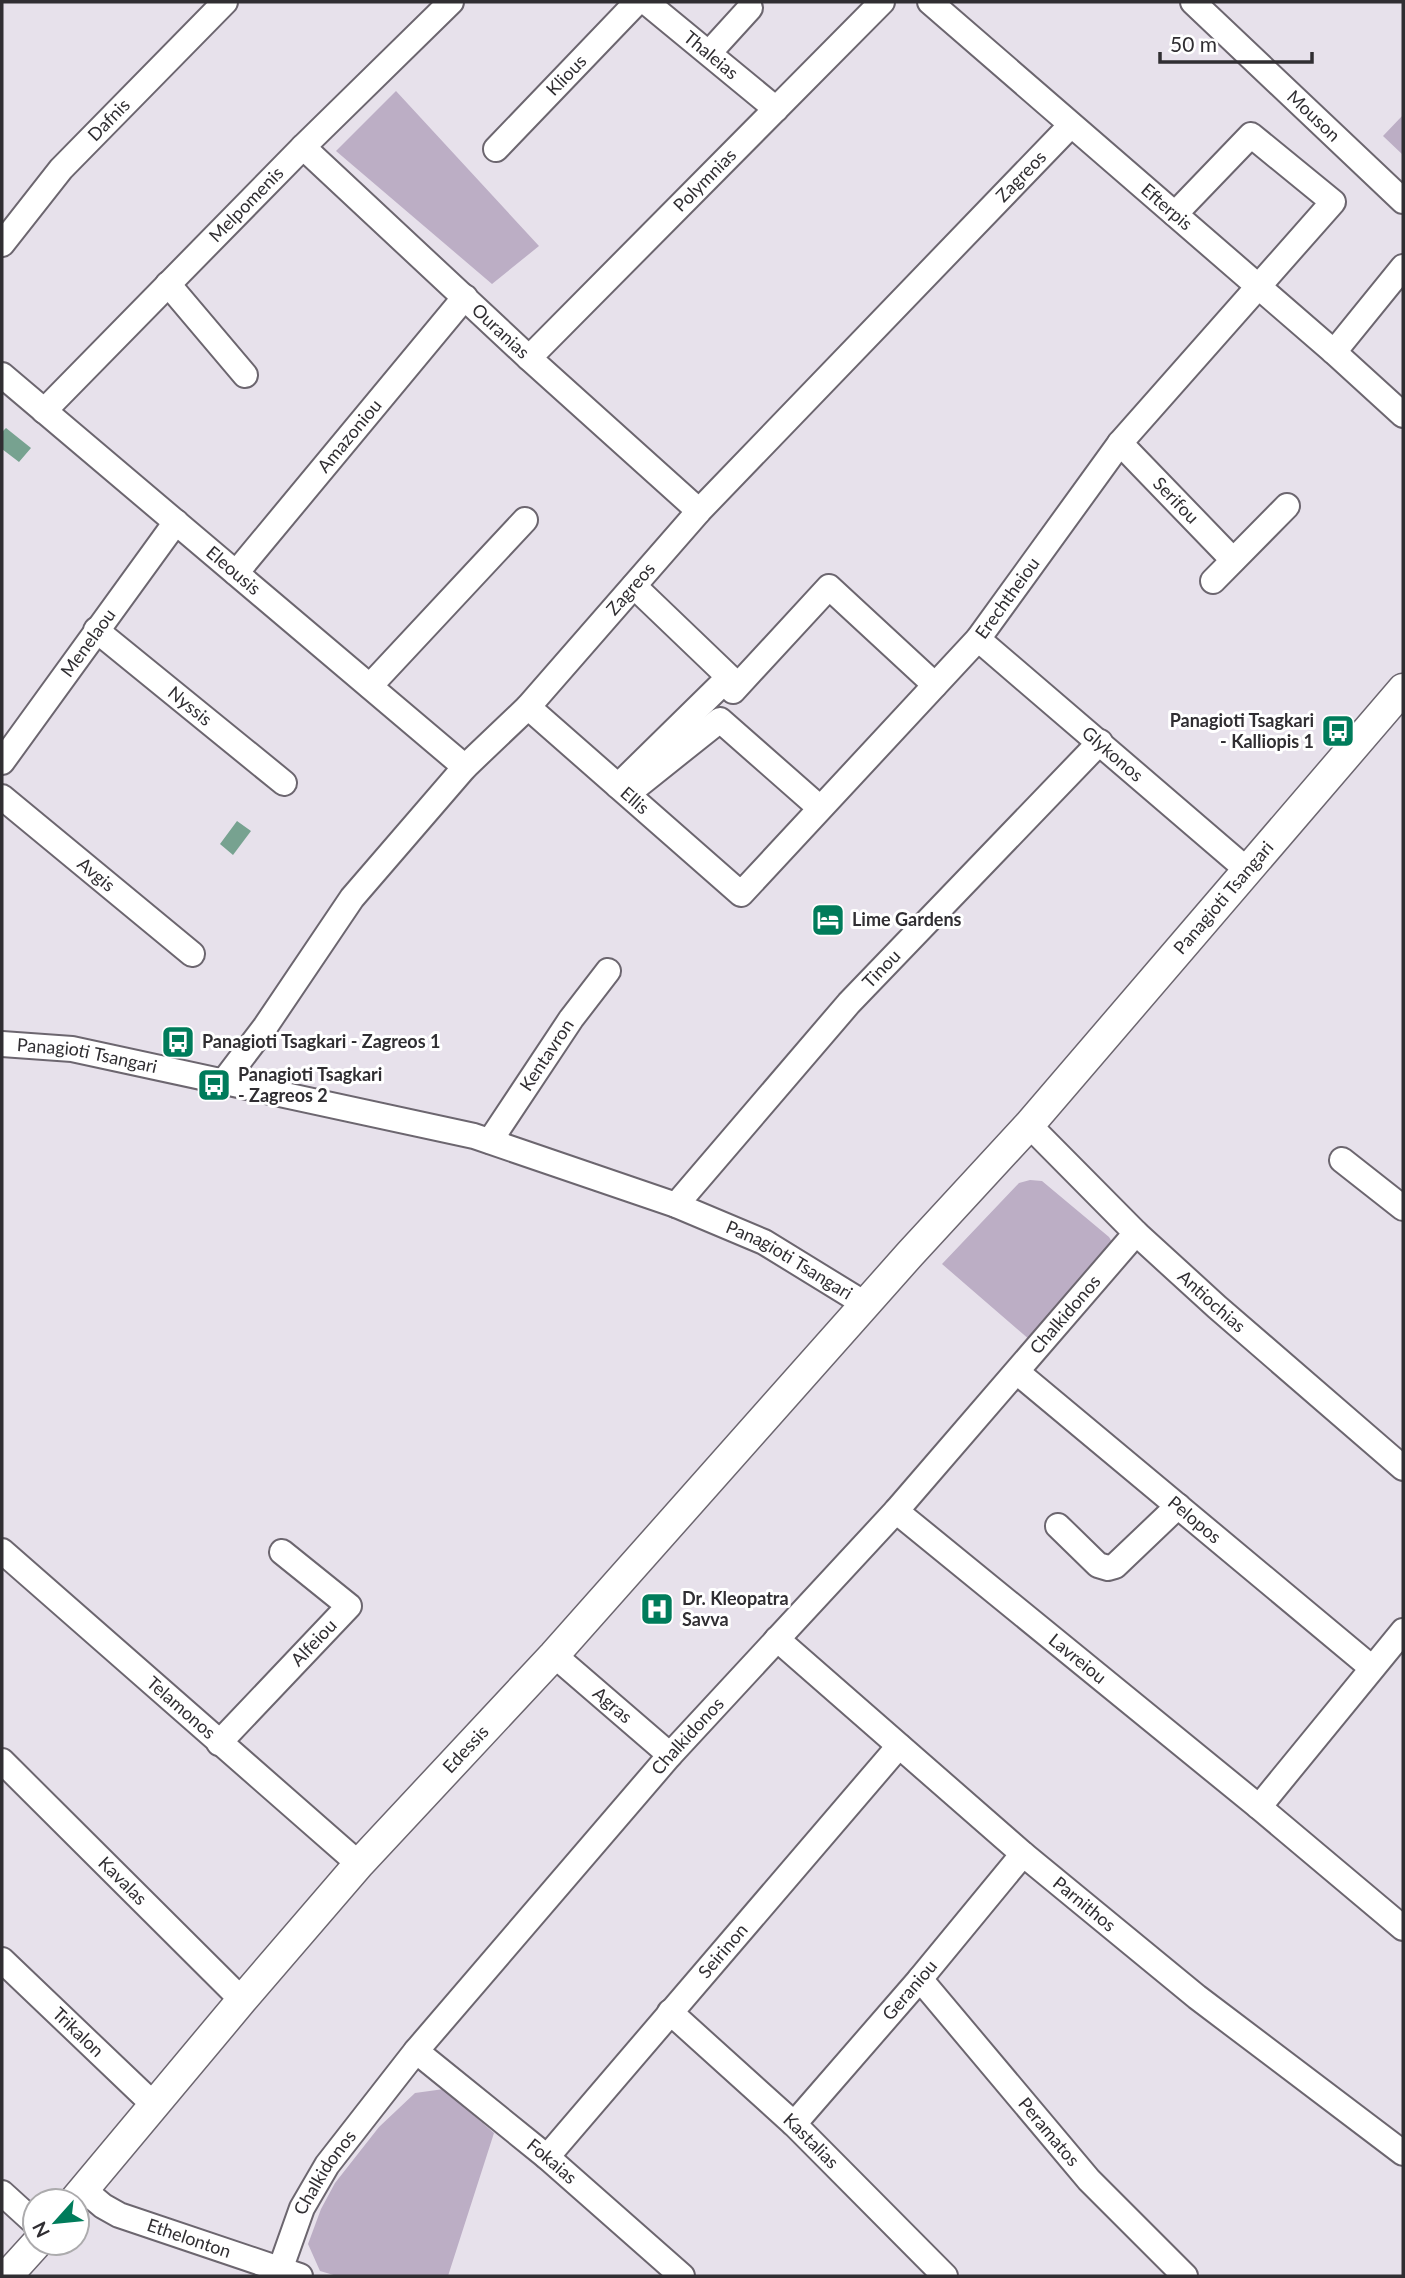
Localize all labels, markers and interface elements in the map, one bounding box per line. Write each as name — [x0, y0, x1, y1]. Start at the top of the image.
scale bar — [1160, 21, 1312, 65]
street label: Thaleias — [680, 26, 743, 84]
text: 50 m — [1170, 31, 1217, 56]
street label: Klious — [541, 49, 591, 100]
street label: Mouson — [1283, 85, 1345, 146]
street label: Dafnis — [83, 93, 134, 145]
street label: Polymnias — [668, 143, 740, 216]
street label: Zagreos — [991, 145, 1050, 206]
street label: Melpomenis — [204, 162, 288, 246]
street label: Efterpis — [1137, 178, 1197, 234]
street label: Ouranias — [468, 298, 535, 363]
street label: Amazoniou — [312, 394, 386, 477]
street label: Serifou — [1149, 472, 1204, 528]
street label: Eleousis — [202, 541, 266, 599]
street label: Erechtheiou — [970, 553, 1044, 642]
street label: Zagreos — [601, 557, 659, 619]
street label: Menelaou — [55, 604, 120, 681]
street label: Nyssis — [164, 681, 217, 730]
place label: Panagioti Tsagkari - Kalliopis 1 — [1170, 709, 1314, 752]
bus stop icon: Panagioti Tsagkari - Kalliopis 1 — [1319, 712, 1357, 750]
street label: Glykonos — [1078, 721, 1148, 786]
street label: Ellis — [616, 781, 654, 819]
street label: Panagioti Tsangari — [1168, 836, 1278, 958]
street label: Avgis — [73, 852, 120, 896]
hotel icon: Lime Gardens — [809, 901, 847, 939]
place label: Lime Gardens — [852, 908, 962, 930]
street label: Tinou — [857, 944, 904, 992]
street label: Kentavron — [514, 1015, 578, 1095]
bus stop icon: Panagioti Tsagkari - Zagreos 1 — [159, 1023, 197, 1061]
place label: Panagioti Tsagkari - Zagreos 1 — [202, 1030, 440, 1052]
street label: Panagioti Tsangari — [16, 1033, 159, 1077]
place label: Panagioti Tsagkari - Zagreos 2 — [238, 1063, 382, 1106]
bus stop icon: Panagioti Tsagkari - Zagreos 2 — [195, 1066, 233, 1104]
street label: Panagioti Tsangari — [723, 1215, 857, 1304]
street label: Antiochias — [1174, 1265, 1251, 1337]
street label: Chalkidonos — [1025, 1270, 1105, 1358]
street label: Pelopos — [1164, 1491, 1226, 1548]
place label: Dr. Kleopatra Savva — [682, 1587, 789, 1630]
hospital icon: Dr. Kleopatra Savva — [638, 1590, 676, 1628]
street label: Alfeiou — [286, 1614, 341, 1670]
street label: Lavreiou — [1045, 1628, 1111, 1688]
street label: Telamonos — [143, 1671, 221, 1743]
street label: Agras — [589, 1682, 637, 1728]
street label: Chalkidonos — [646, 1692, 728, 1779]
street label: Edessis — [438, 1720, 493, 1777]
street label: Kavalas — [94, 1851, 152, 1909]
street label: Parnithos — [1049, 1871, 1121, 1936]
street label: Seirinon — [693, 1919, 752, 1982]
street label: Geraniou — [877, 1955, 941, 2024]
street label: Trikalon — [49, 2002, 109, 2061]
street label: Peramatos — [1014, 2092, 1085, 2171]
street label: Kastalias — [779, 2108, 844, 2173]
street label: Chalkidonos — [289, 2125, 360, 2217]
street label: Fokaias — [523, 2133, 582, 2188]
north arrow — [21, 2187, 91, 2257]
street label: Ethelonton — [144, 2213, 234, 2262]
text: N — [27, 2218, 54, 2242]

